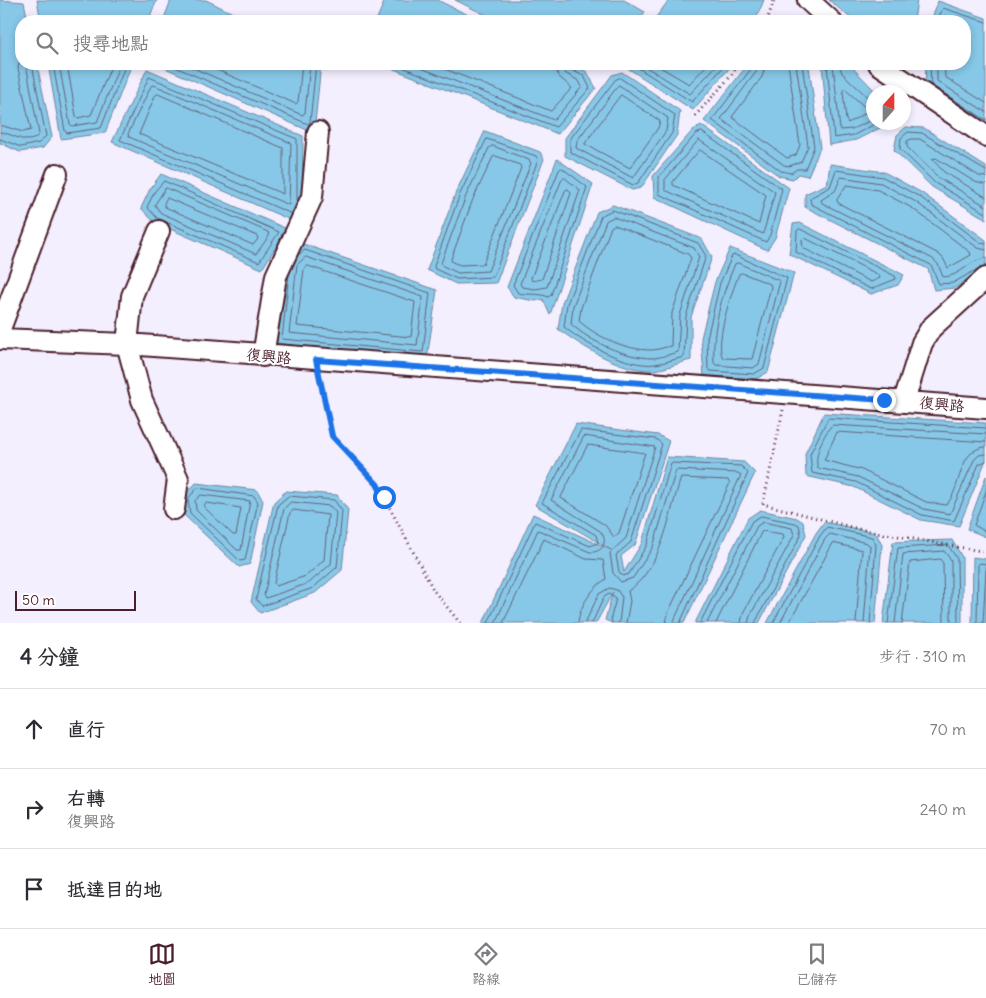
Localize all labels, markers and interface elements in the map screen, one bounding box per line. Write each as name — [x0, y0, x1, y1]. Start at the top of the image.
search box — [15, 15, 971, 70]
icon: search — [33, 29, 61, 57]
text: 搜尋地點 — [73, 31, 149, 55]
north arrow — [866, 85, 911, 130]
street label: 復興路 — [246, 345, 292, 367]
route end — [873, 389, 896, 412]
street label: 復興路 — [919, 393, 965, 415]
route start — [373, 486, 396, 509]
scale bar — [15, 588, 136, 611]
text: 50 m — [22, 591, 55, 609]
text: 4 分鐘 — [20, 643, 79, 670]
text: 步行 · 310 m — [879, 646, 966, 666]
icon: ahead — [20, 715, 48, 743]
text: 直行 — [67, 717, 105, 741]
text: 70 m — [930, 719, 966, 739]
text: 右轉 — [67, 786, 105, 810]
icon: right — [20, 795, 48, 823]
text: 240 m — [920, 799, 966, 819]
text: 復興路 — [67, 811, 115, 831]
icon: arrive — [20, 875, 48, 903]
text: 抵達目的地 — [67, 877, 162, 901]
tab: 地圖 — [148, 940, 176, 988]
tab: 路線 — [472, 940, 500, 988]
tab: 已儲存 — [796, 940, 838, 988]

